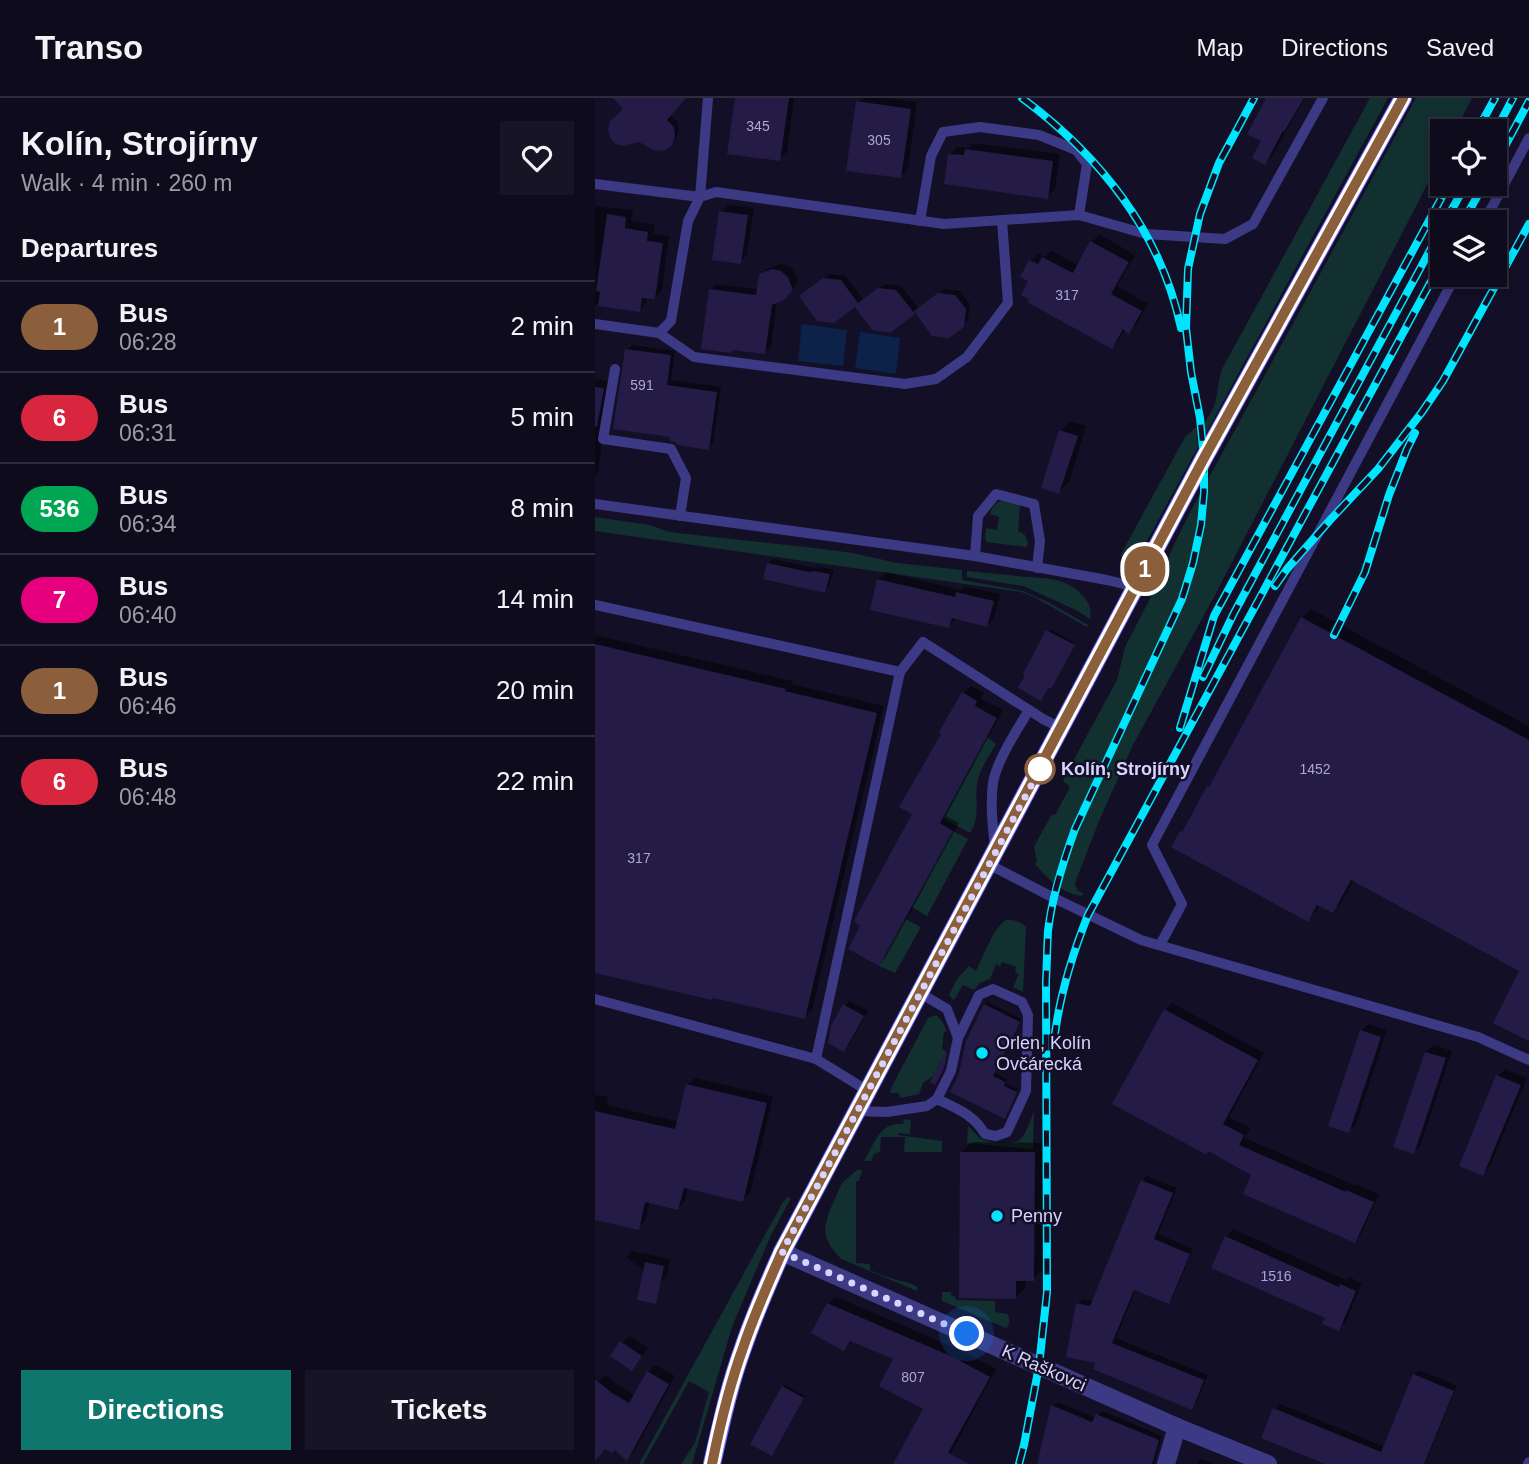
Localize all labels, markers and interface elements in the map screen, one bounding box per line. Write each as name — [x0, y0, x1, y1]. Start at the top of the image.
text: Transo — [35, 29, 143, 66]
text: Map — [1197, 34, 1243, 61]
text: Directions — [1281, 34, 1388, 61]
text: Saved — [1426, 34, 1494, 61]
house number: 345 — [746, 118, 770, 134]
map controls — [1430, 119, 1507, 287]
button: locate — [1430, 119, 1507, 196]
button: heart — [500, 121, 574, 195]
text: Kolín, Strojírny — [21, 125, 258, 162]
house number: 305 — [867, 132, 891, 148]
text: Walk · 4 min · 260 m — [21, 170, 232, 196]
button: layers — [1430, 210, 1507, 287]
text: Departures — [21, 233, 158, 263]
house number: 317 — [1055, 287, 1079, 303]
text: Bus — [119, 298, 168, 328]
text: 2 min — [510, 311, 574, 341]
text: 1 — [53, 313, 66, 340]
text: 06:28 — [119, 329, 177, 355]
house number: 591 — [630, 377, 654, 393]
text: Bus — [119, 389, 168, 419]
text: 5 min — [510, 402, 574, 432]
text: 6 — [53, 404, 66, 431]
text: 06:31 — [119, 420, 177, 446]
text: Bus — [119, 480, 168, 510]
text: 8 min — [510, 493, 574, 523]
text: 536 — [39, 495, 80, 522]
text: 06:34 — [119, 511, 177, 537]
line badge: 1 — [1122, 546, 1168, 592]
text: 1 — [1138, 555, 1152, 582]
text: Bus — [119, 571, 168, 601]
text: 14 min — [496, 584, 574, 614]
text: 7 — [53, 586, 66, 613]
text: 06:40 — [119, 602, 177, 628]
text: Bus — [119, 662, 168, 692]
text: 20 min — [496, 675, 574, 705]
text: 1 — [53, 677, 66, 704]
text: 06:46 — [119, 693, 177, 719]
text: Bus — [119, 753, 168, 783]
marker: Kolín, Strojírny — [1025, 754, 1055, 784]
place label: Kolín, Strojírny — [1061, 759, 1190, 779]
house number: 1452 — [1299, 761, 1331, 777]
text: 22 min — [496, 766, 574, 796]
text: 6 — [53, 768, 66, 795]
text: 06:48 — [119, 784, 177, 810]
house number: 317 — [627, 850, 651, 866]
place label: Orlen, Kolín Ovčárecká — [996, 1033, 1091, 1074]
marker: Orlen, Kolín Ovčárecká — [974, 1045, 990, 1061]
place label: Penny — [1011, 1206, 1062, 1226]
marker: Penny — [989, 1208, 1005, 1224]
house number: 1516 — [1260, 1268, 1292, 1284]
your location — [949, 1316, 984, 1351]
street label: K Raškovci — [999, 1341, 1089, 1395]
house number: 807 — [901, 1369, 925, 1385]
button: Directions — [21, 1370, 291, 1450]
button: Tickets — [305, 1370, 574, 1450]

